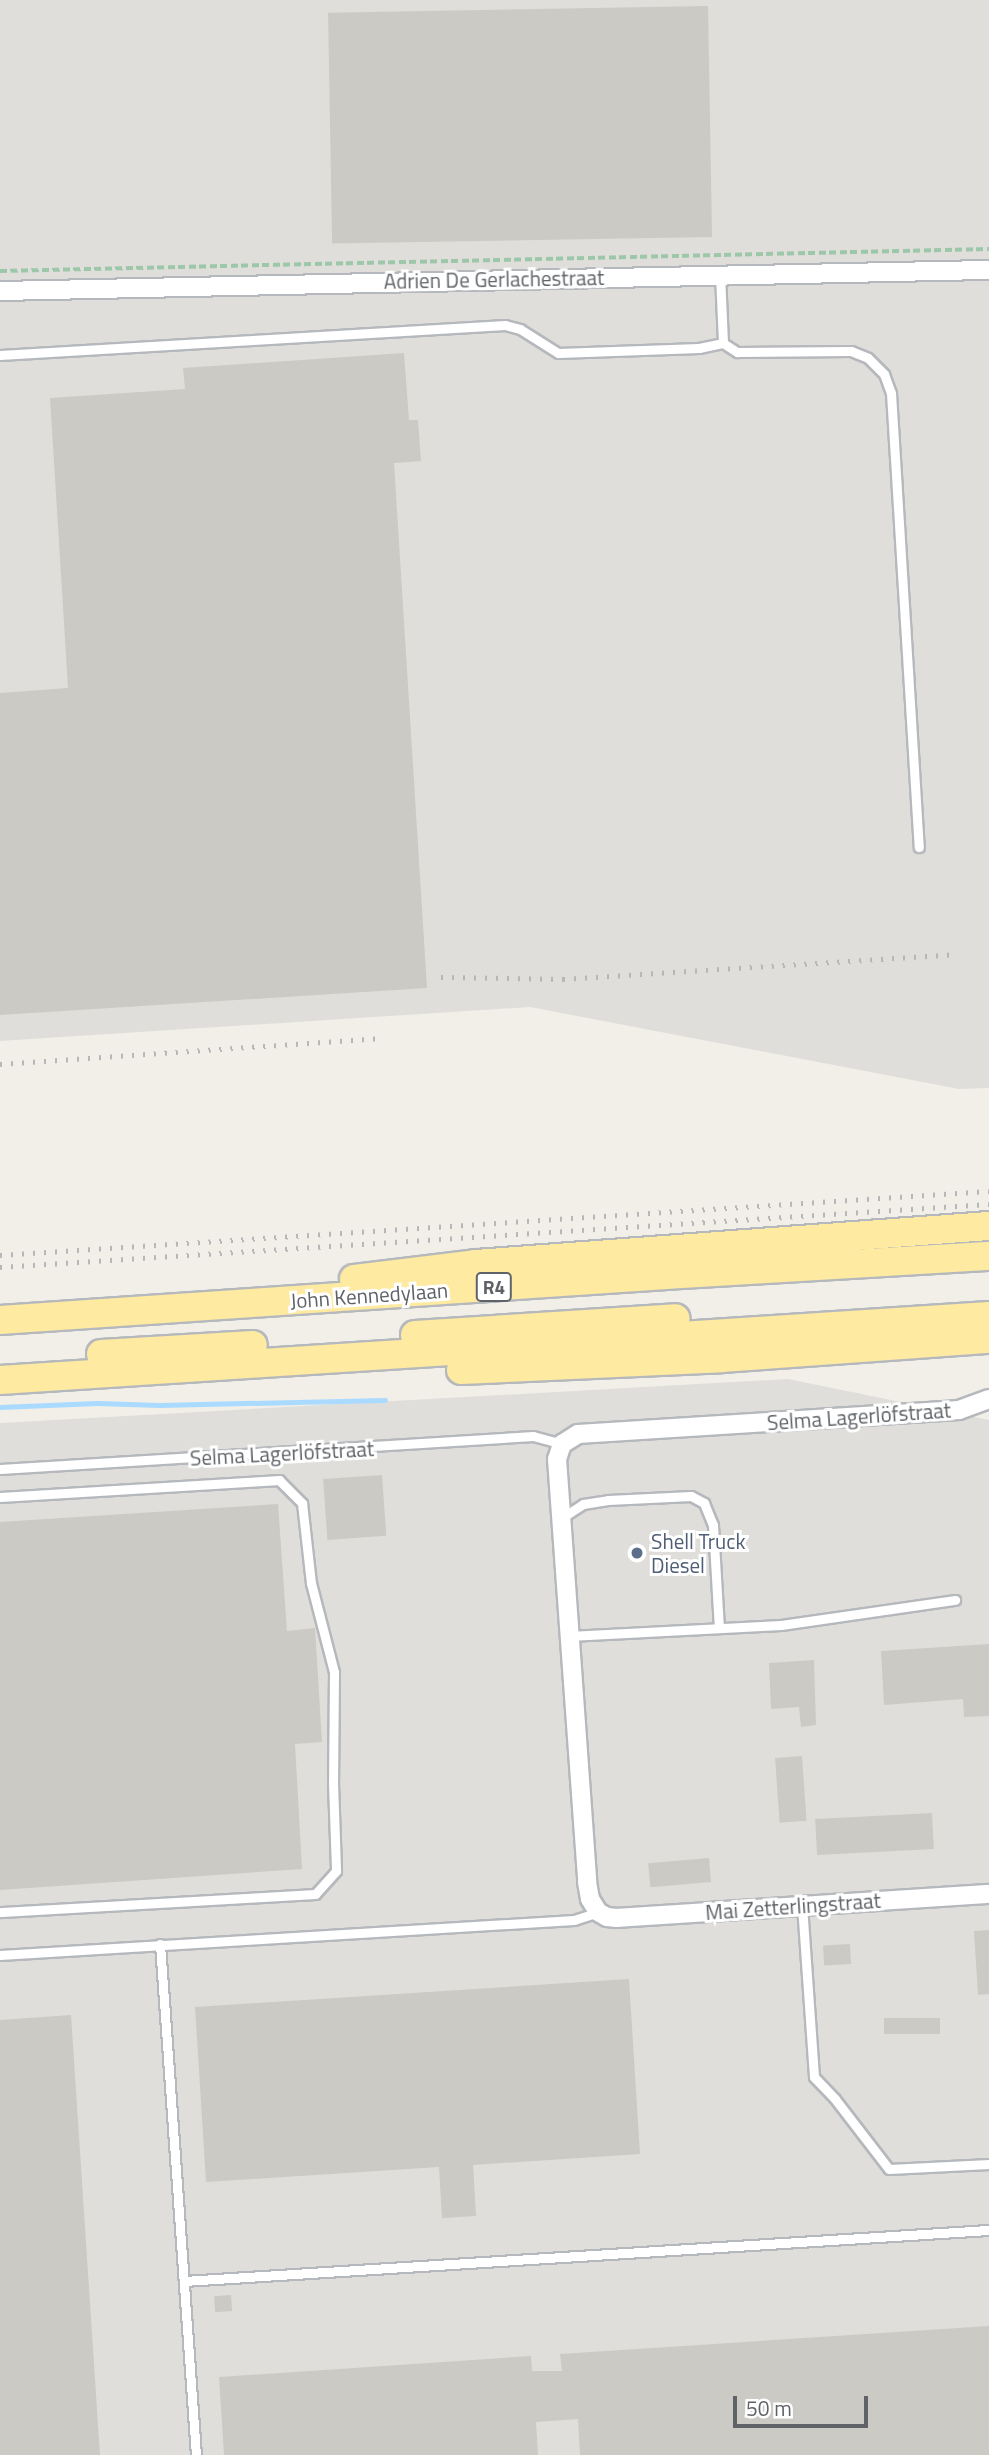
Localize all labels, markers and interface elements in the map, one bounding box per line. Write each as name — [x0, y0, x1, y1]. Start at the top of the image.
street label: Adrien De Gerlachestraat — [383, 264, 605, 294]
road number: R4 — [475, 1272, 513, 1302]
street label: John Kennedylaan — [289, 1277, 449, 1313]
street label: Selma Lagerlöfstraat — [766, 1397, 952, 1435]
street label: Selma Lagerlöfstraat — [189, 1436, 375, 1470]
place label: Shell Truck Diesel — [651, 1528, 745, 1578]
marker: Shell Truck Diesel — [629, 1545, 645, 1561]
street label: Mai Zetterlingstraat — [704, 1887, 882, 1925]
scale bar — [737, 2382, 872, 2426]
text: 50 m — [746, 2392, 792, 2424]

